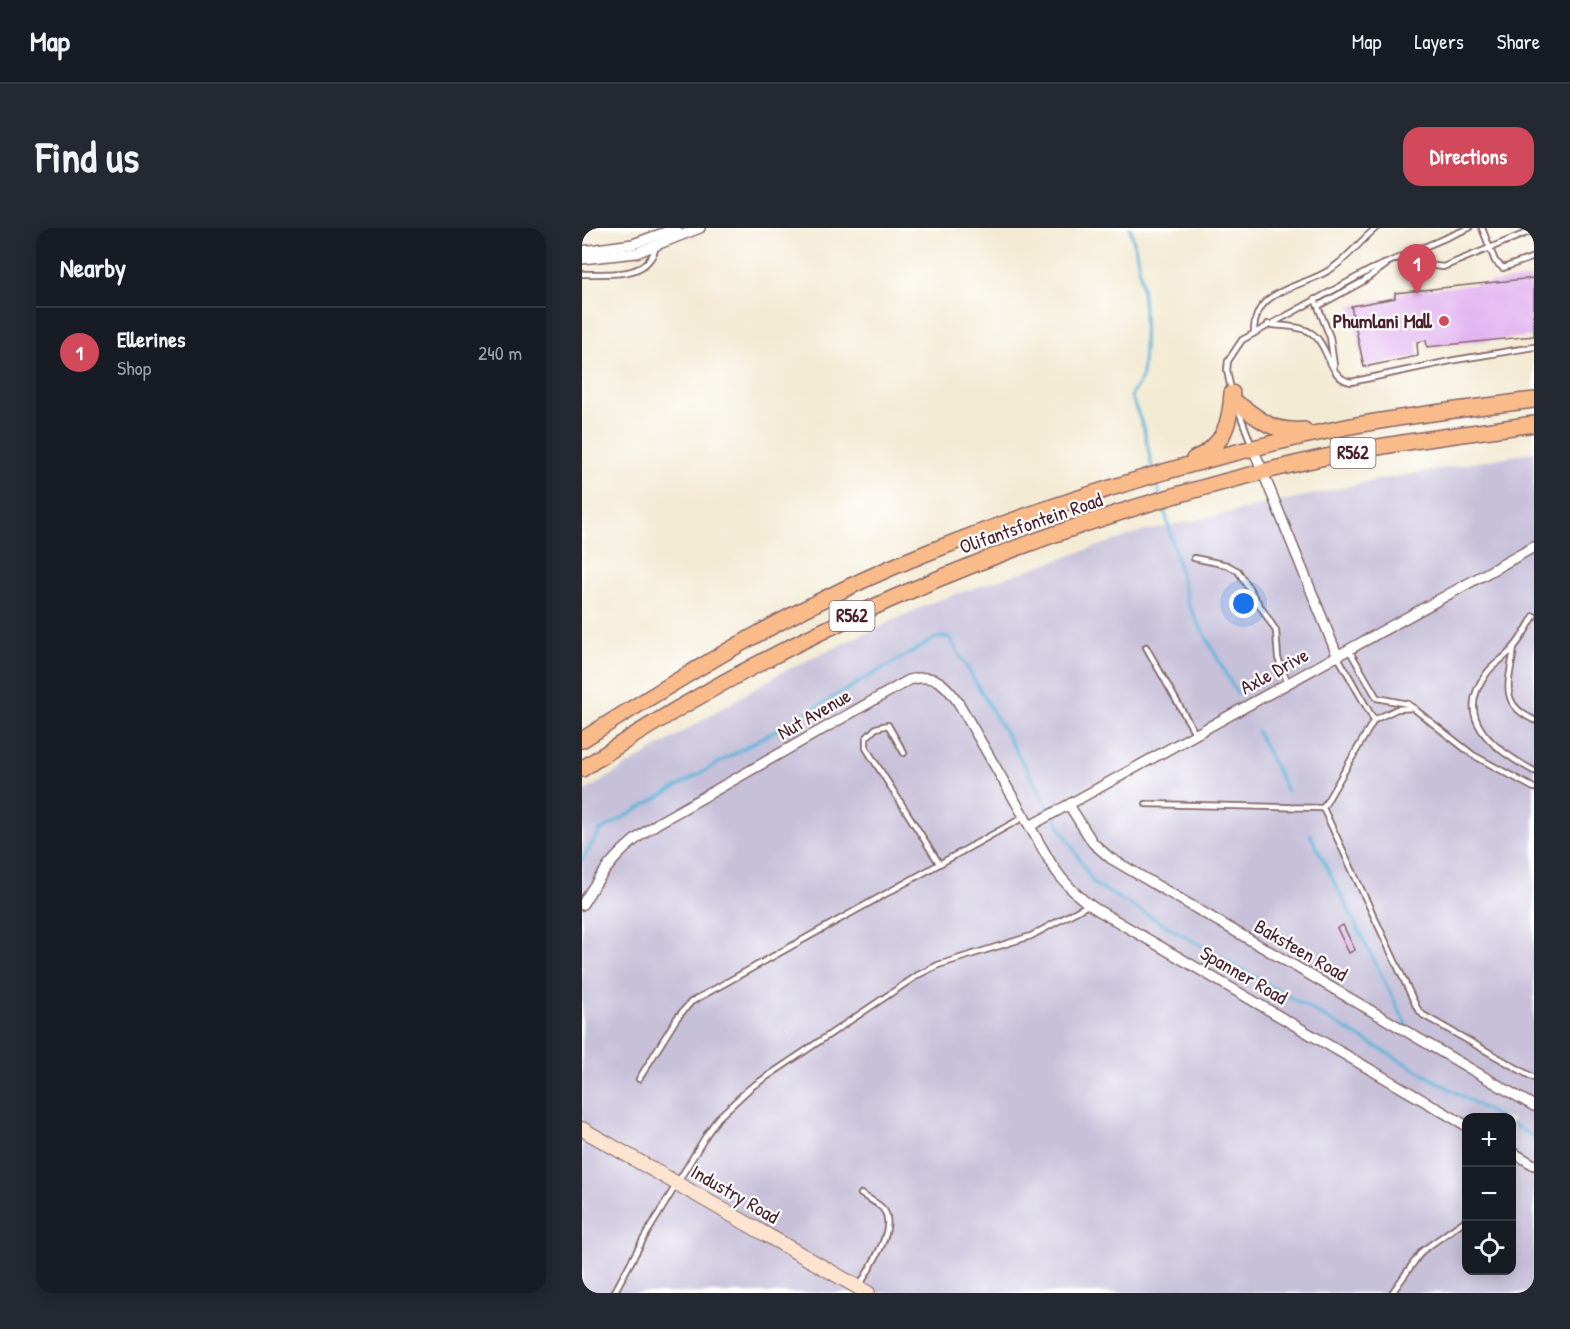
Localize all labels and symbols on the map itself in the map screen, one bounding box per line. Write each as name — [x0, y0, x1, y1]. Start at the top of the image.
pin: 1 — [1398, 244, 1436, 294]
place label: Phumlani Mall — [1333, 307, 1433, 334]
marker: Phumlani Mall — [1437, 314, 1451, 328]
road number: R562 — [1330, 438, 1376, 468]
street label: Olifantsfontein Road — [956, 485, 1106, 560]
your location — [1229, 589, 1258, 618]
road number: R562 — [830, 601, 874, 631]
street label: Axle Drive — [1235, 641, 1313, 700]
street label: Nut Avenue — [772, 682, 856, 745]
street label: Baksteen Road — [1250, 912, 1353, 987]
street label: Spanner Road — [1196, 939, 1293, 1011]
street label: Industry Road — [686, 1157, 784, 1230]

